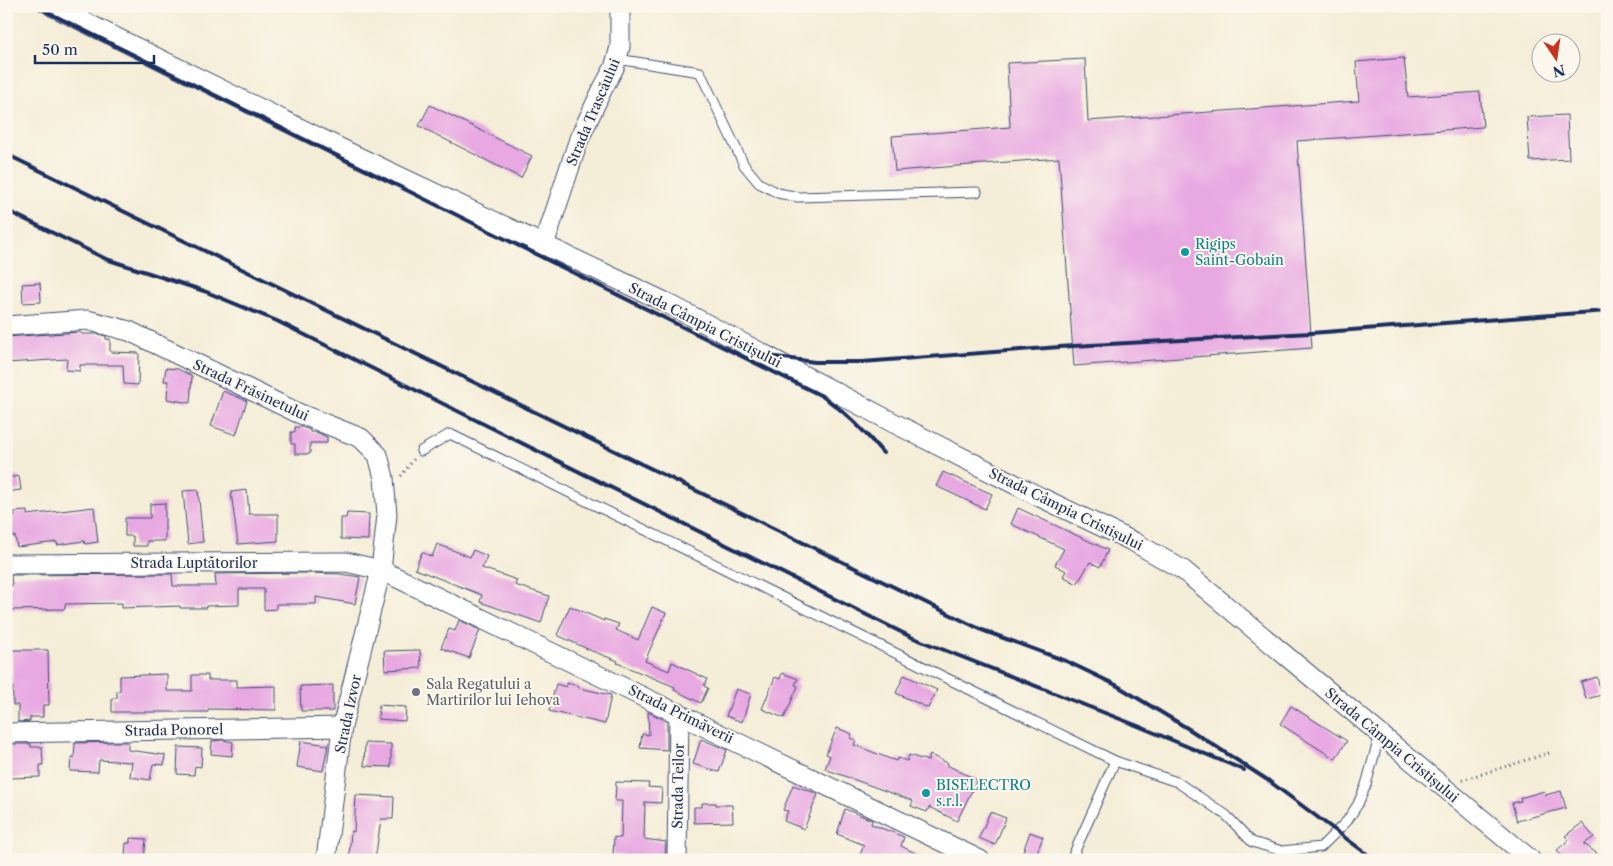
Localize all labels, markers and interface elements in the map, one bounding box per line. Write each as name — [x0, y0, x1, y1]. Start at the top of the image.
scale bar — [35, 32, 154, 64]
north arrow — [1530, 32, 1580, 82]
text: 50 m — [42, 40, 78, 59]
street label: Strada Trascăului — [562, 56, 624, 168]
text: N — [1551, 61, 1567, 81]
place label: Rigips Saint-Gobain — [1195, 235, 1284, 269]
marker: Rigips Saint-Gobain — [1179, 246, 1191, 258]
street label: Strada Câmpia Cristișului — [626, 279, 784, 371]
street label: Strada Frăsinetului — [190, 355, 312, 425]
street label: Strada Câmpia Cristișului — [986, 464, 1146, 554]
street label: Strada Luptătorilor — [130, 554, 258, 572]
street label: Strada Izvor — [331, 673, 365, 755]
place label: Sala Regatului a Martirilor lui Iehova — [426, 675, 560, 709]
street label: Strada Primăverii — [625, 681, 737, 747]
street label: Strada Câmpia Cristișului — [1321, 684, 1463, 806]
marker: Sala Regatului a Martirilor lui Iehova — [410, 686, 422, 698]
street label: Strada Ponorel — [125, 720, 223, 740]
street label: Strada Teilor — [668, 743, 688, 829]
place label: BISELECTRO s.r.l. — [936, 776, 1031, 810]
marker: BISELECTRO s.r.l. — [920, 787, 932, 799]

